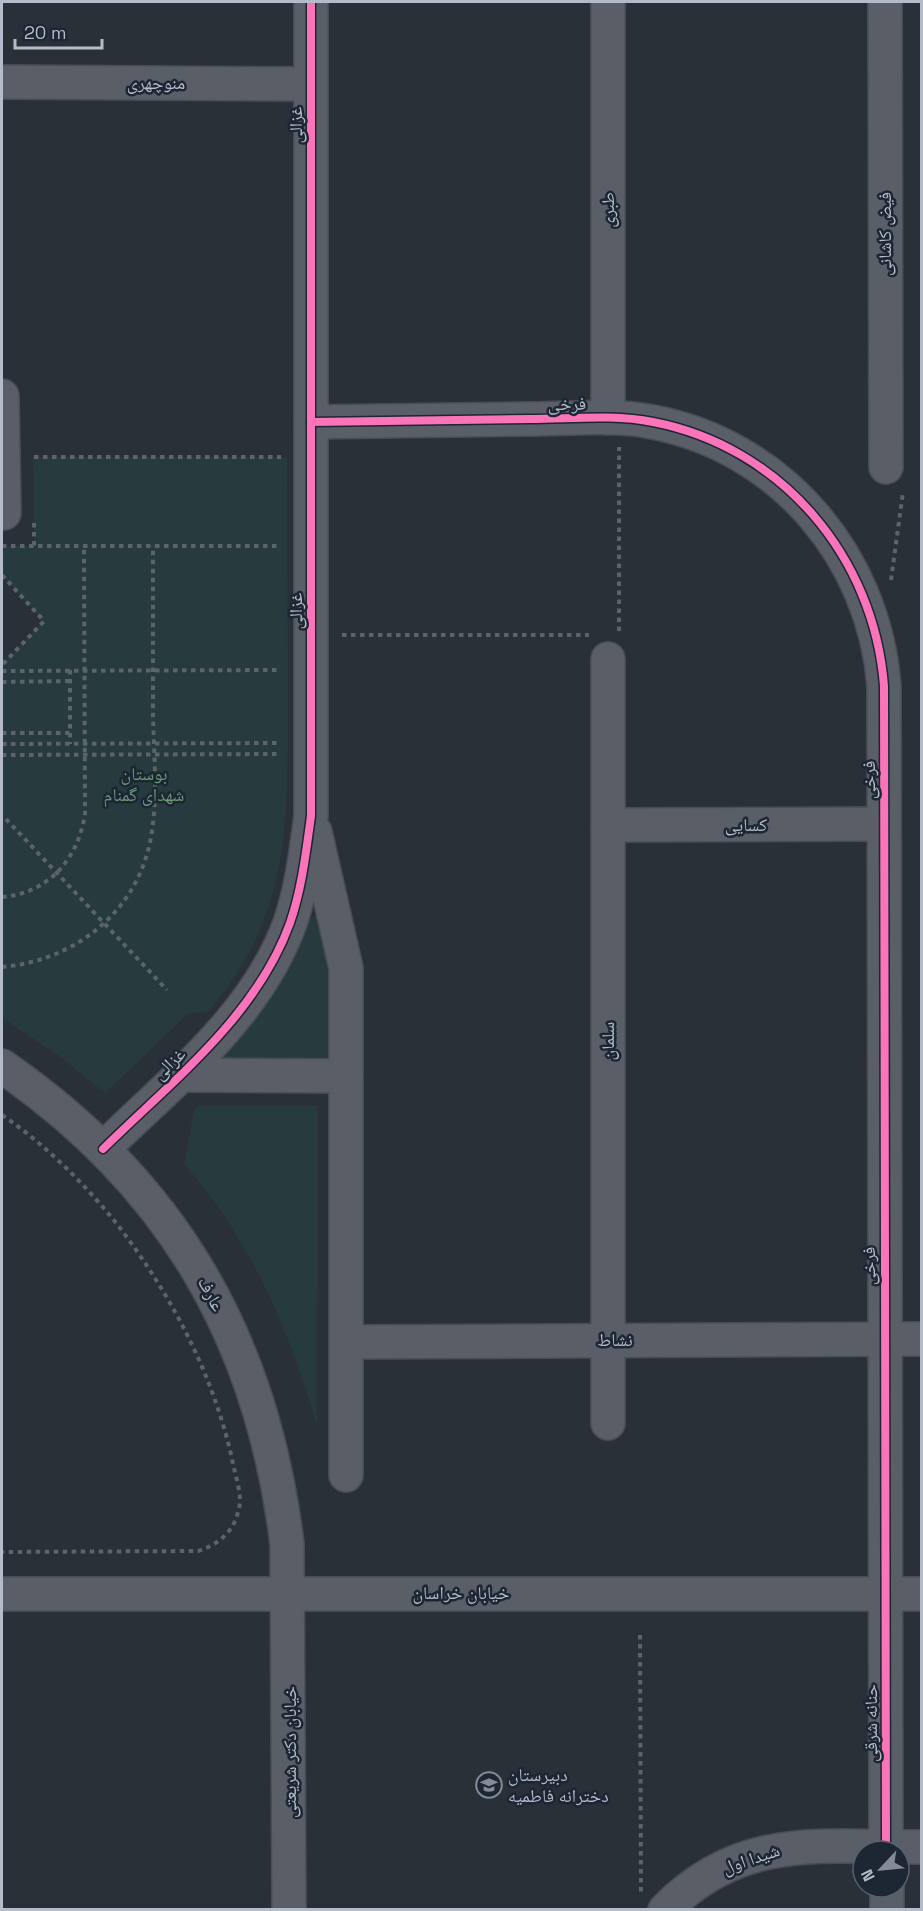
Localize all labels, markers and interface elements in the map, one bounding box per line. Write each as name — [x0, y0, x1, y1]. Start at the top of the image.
scale bar — [15, 12, 102, 50]
text: 20 m — [24, 21, 67, 44]
street label: منوچهری — [127, 71, 185, 94]
street label: غزالی — [284, 107, 307, 143]
street label: طبری — [596, 192, 619, 228]
street label: فیض کاشانی — [873, 192, 896, 276]
street label: فرخی — [547, 392, 587, 415]
street label: غزالی — [284, 593, 307, 629]
street label: فرخی — [857, 761, 880, 799]
park label: بوستان شهدای گمنام — [104, 762, 184, 807]
street label: کسایی — [725, 813, 768, 836]
street label: سلمان — [596, 1022, 619, 1060]
street label: غزالی — [147, 1043, 190, 1085]
street label: فرخی — [857, 1247, 880, 1285]
street label: عارف — [193, 1273, 230, 1315]
street label: نشاط — [597, 1328, 633, 1351]
street label: خیابان خراسان — [412, 1581, 510, 1604]
street label: حنانه شرقی — [859, 1684, 882, 1762]
street label: خیابان دکتر شریعتی — [278, 1686, 301, 1818]
place label: دبیرستان دخترانه فاطمیه — [508, 1763, 609, 1807]
school or university icon: دبیرستان دخترانه فاطمیه — [474, 1770, 504, 1800]
street label: شیدا اول — [719, 1838, 783, 1879]
north arrow — [851, 1839, 911, 1899]
text: N — [856, 1866, 880, 1885]

